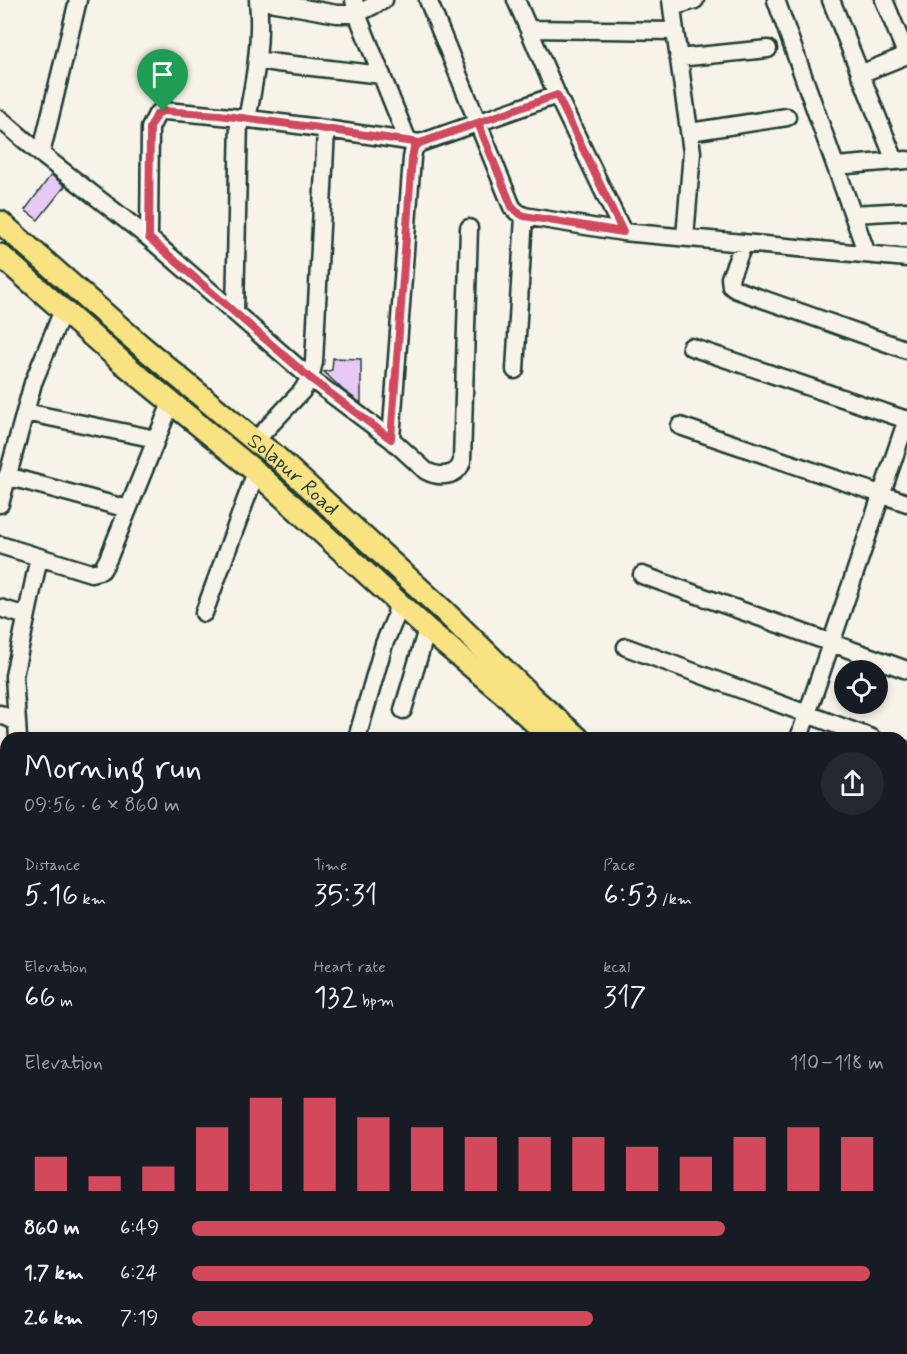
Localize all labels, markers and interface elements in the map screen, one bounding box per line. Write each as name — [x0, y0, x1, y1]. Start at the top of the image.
pin — [137, 49, 188, 111]
icon: arrive — [146, 58, 179, 91]
street label: Solapur Road — [242, 427, 345, 523]
map controls — [834, 660, 888, 714]
button: locate — [834, 660, 888, 714]
text: Morning run — [24, 747, 202, 791]
button: share — [821, 752, 884, 815]
text: 09:56 · 6 × 860 m — [24, 792, 180, 819]
text: Distance — [24, 855, 80, 876]
text: Time — [314, 855, 347, 876]
text: Pace — [603, 855, 635, 876]
text: 5.16 — [24, 876, 78, 915]
text: 35:31 — [314, 876, 378, 915]
text: 6:53 — [603, 876, 657, 915]
text: km — [78, 889, 106, 910]
text: /km — [657, 889, 692, 910]
text: Elevation — [24, 957, 87, 978]
text: Heart rate — [314, 957, 386, 978]
text: kcal — [603, 957, 630, 978]
text: 66 — [24, 978, 56, 1017]
text: 132 — [314, 978, 358, 1017]
text: 317 — [603, 978, 647, 1017]
text: m — [56, 991, 73, 1012]
text: bpm — [358, 991, 394, 1012]
text: Elevation — [24, 1050, 103, 1077]
text: 110–118 m — [789, 1050, 884, 1077]
text: 860 m — [24, 1215, 80, 1242]
text: 6:49 — [120, 1215, 159, 1242]
text: 1.7 km — [24, 1260, 84, 1287]
text: 6:24 — [120, 1260, 158, 1287]
text: 2.6 km — [24, 1305, 83, 1332]
text: 7:19 — [120, 1305, 158, 1332]

